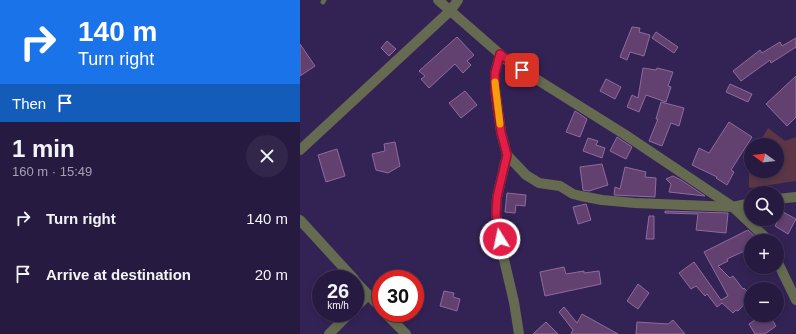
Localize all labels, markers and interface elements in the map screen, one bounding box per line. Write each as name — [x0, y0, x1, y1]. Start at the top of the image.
icon: right — [12, 16, 64, 68]
text: 140 m — [78, 16, 157, 47]
text: Turn right — [78, 49, 154, 69]
pin — [505, 53, 539, 87]
icon: arrive — [511, 59, 533, 81]
icon: arrive — [54, 92, 76, 114]
text: Then — [12, 95, 46, 112]
text: 1 min — [12, 135, 75, 162]
button: close — [246, 135, 288, 177]
north arrow — [744, 138, 784, 178]
map controls — [744, 138, 784, 322]
text: 160 m · 15:49 — [12, 164, 92, 179]
button: search — [744, 186, 784, 226]
icon: right — [12, 207, 34, 229]
text: Turn right — [46, 210, 116, 227]
text: 140 m — [246, 210, 288, 227]
position arrow — [479, 218, 521, 260]
button: + — [744, 234, 784, 274]
icon: arrive — [12, 263, 34, 285]
text: Arrive at destination — [46, 266, 191, 283]
text: 20 m — [255, 266, 288, 283]
speed limit sign: 30 — [372, 270, 424, 322]
text: 26 — [327, 280, 349, 302]
button: − — [744, 282, 784, 322]
text: km/h — [327, 300, 349, 311]

